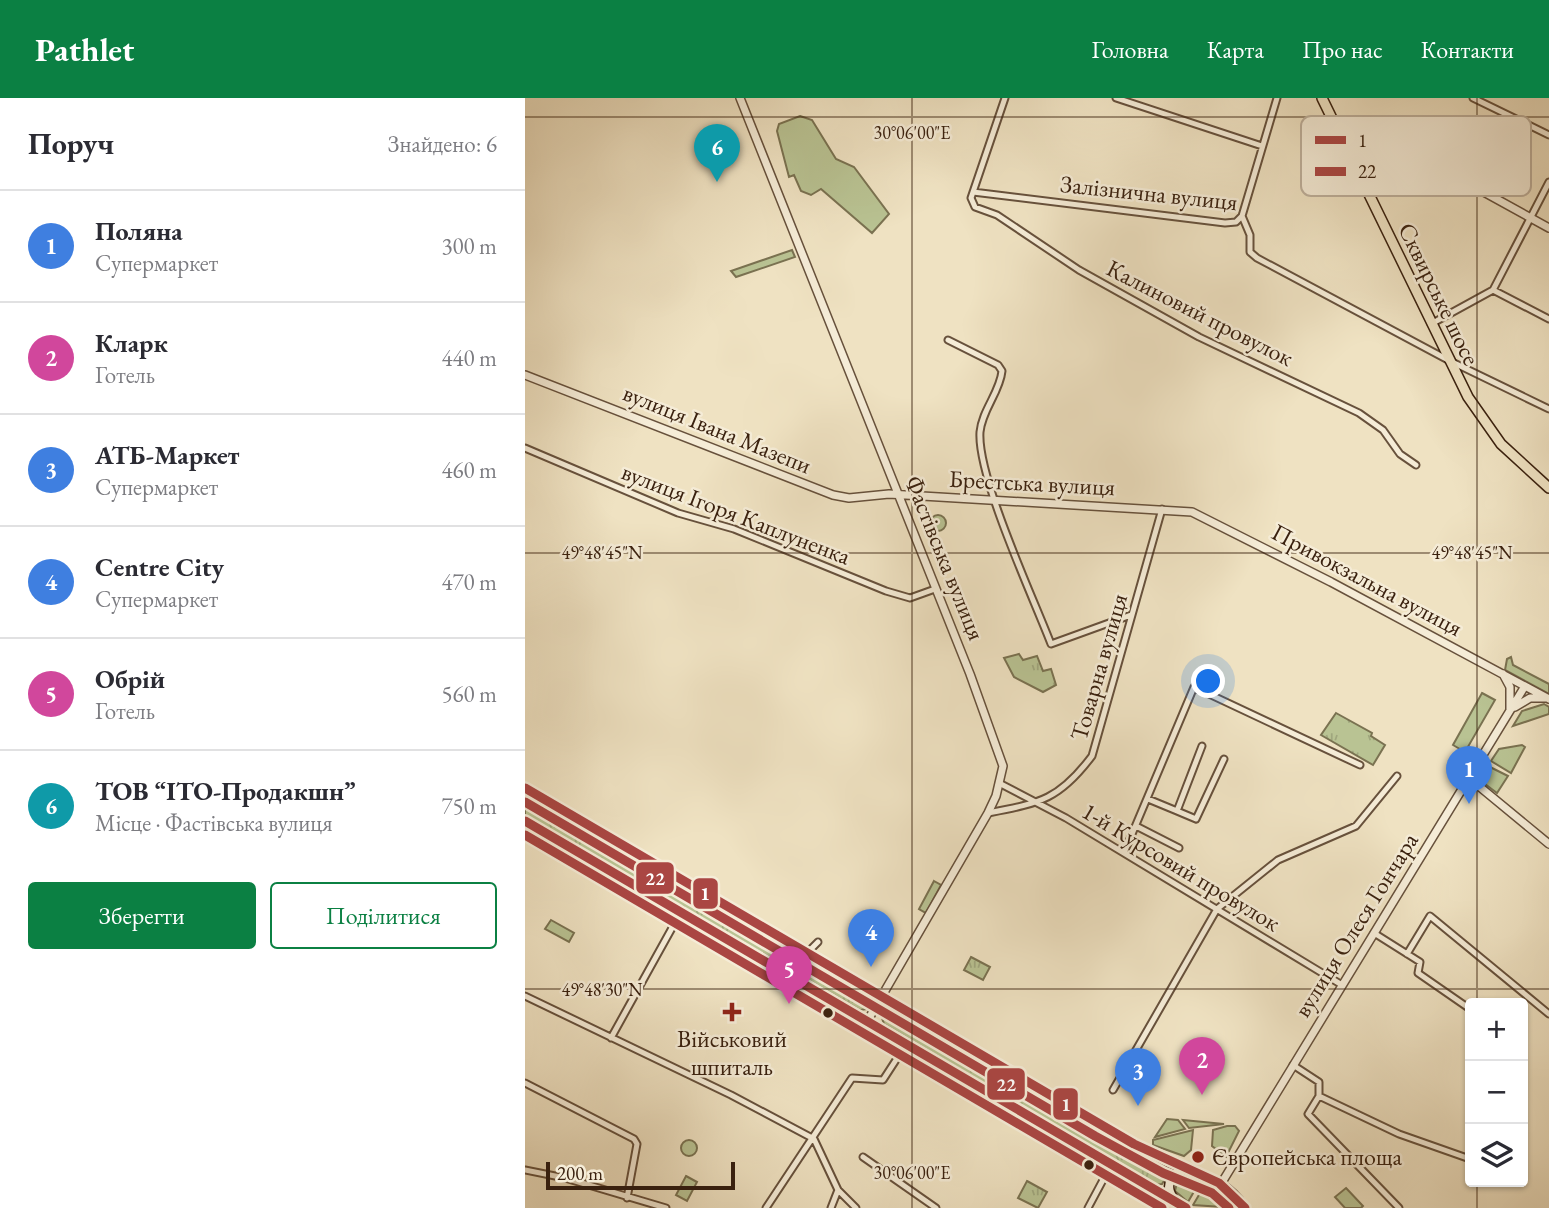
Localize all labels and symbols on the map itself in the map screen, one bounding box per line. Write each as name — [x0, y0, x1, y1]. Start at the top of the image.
legend — [1301, 116, 1531, 196]
text: 30°06'00"E — [874, 121, 950, 144]
pin: 6 — [694, 124, 740, 182]
text: 1 — [1358, 128, 1367, 153]
text: 22 — [1358, 159, 1376, 184]
street label: Залізнична вулиця — [1059, 168, 1240, 217]
street label: Сквирське шосе — [1392, 217, 1487, 370]
street label: Калиновий провулок — [1102, 252, 1299, 373]
street label: вулиця Івана Мазепи — [618, 377, 816, 481]
street label: вулиця Ігоря Каплуненка — [617, 456, 855, 572]
street label: Брестська вулиця — [948, 463, 1116, 502]
street label: Фастівська вулиця — [898, 471, 993, 645]
street label: Привокзальна вулиця — [1266, 516, 1468, 643]
text: 49°48'45"N — [562, 541, 643, 564]
text: 49°48'45"N — [1432, 541, 1513, 564]
street label: Товарна вулиця — [1063, 590, 1134, 744]
your location — [1191, 664, 1225, 698]
pin: 1 — [1446, 746, 1492, 804]
street label: 1-й Курсовий провулок — [1076, 795, 1287, 938]
street label: вулиця Олеся Гончара — [1286, 826, 1425, 1023]
line badge: 22 — [635, 861, 675, 895]
text: 22 — [645, 866, 665, 891]
line badge: 1 — [692, 877, 719, 910]
text: 1 — [700, 881, 710, 906]
pin: 4 — [848, 909, 894, 967]
pin: 5 — [766, 946, 812, 1004]
text: 49°48'30"N — [562, 978, 643, 1001]
marker: Військовий шпиталь — [722, 1002, 742, 1022]
unlabelled marker — [821, 1006, 835, 1020]
place label: Військовий шпиталь — [677, 1023, 787, 1082]
pin: 2 — [1179, 1037, 1225, 1095]
pin: 3 — [1115, 1048, 1161, 1106]
line badge: 22 — [986, 1067, 1026, 1101]
text: 22 — [996, 1072, 1016, 1097]
line badge: 1 — [1052, 1087, 1079, 1121]
text: 1 — [1061, 1092, 1071, 1117]
place label: Європейська площа — [1212, 1141, 1403, 1172]
marker: Європейська площа — [1190, 1149, 1206, 1165]
unlabelled marker — [1082, 1158, 1096, 1172]
scale bar — [546, 1159, 735, 1191]
text: 30°06'00"E — [874, 1161, 950, 1184]

